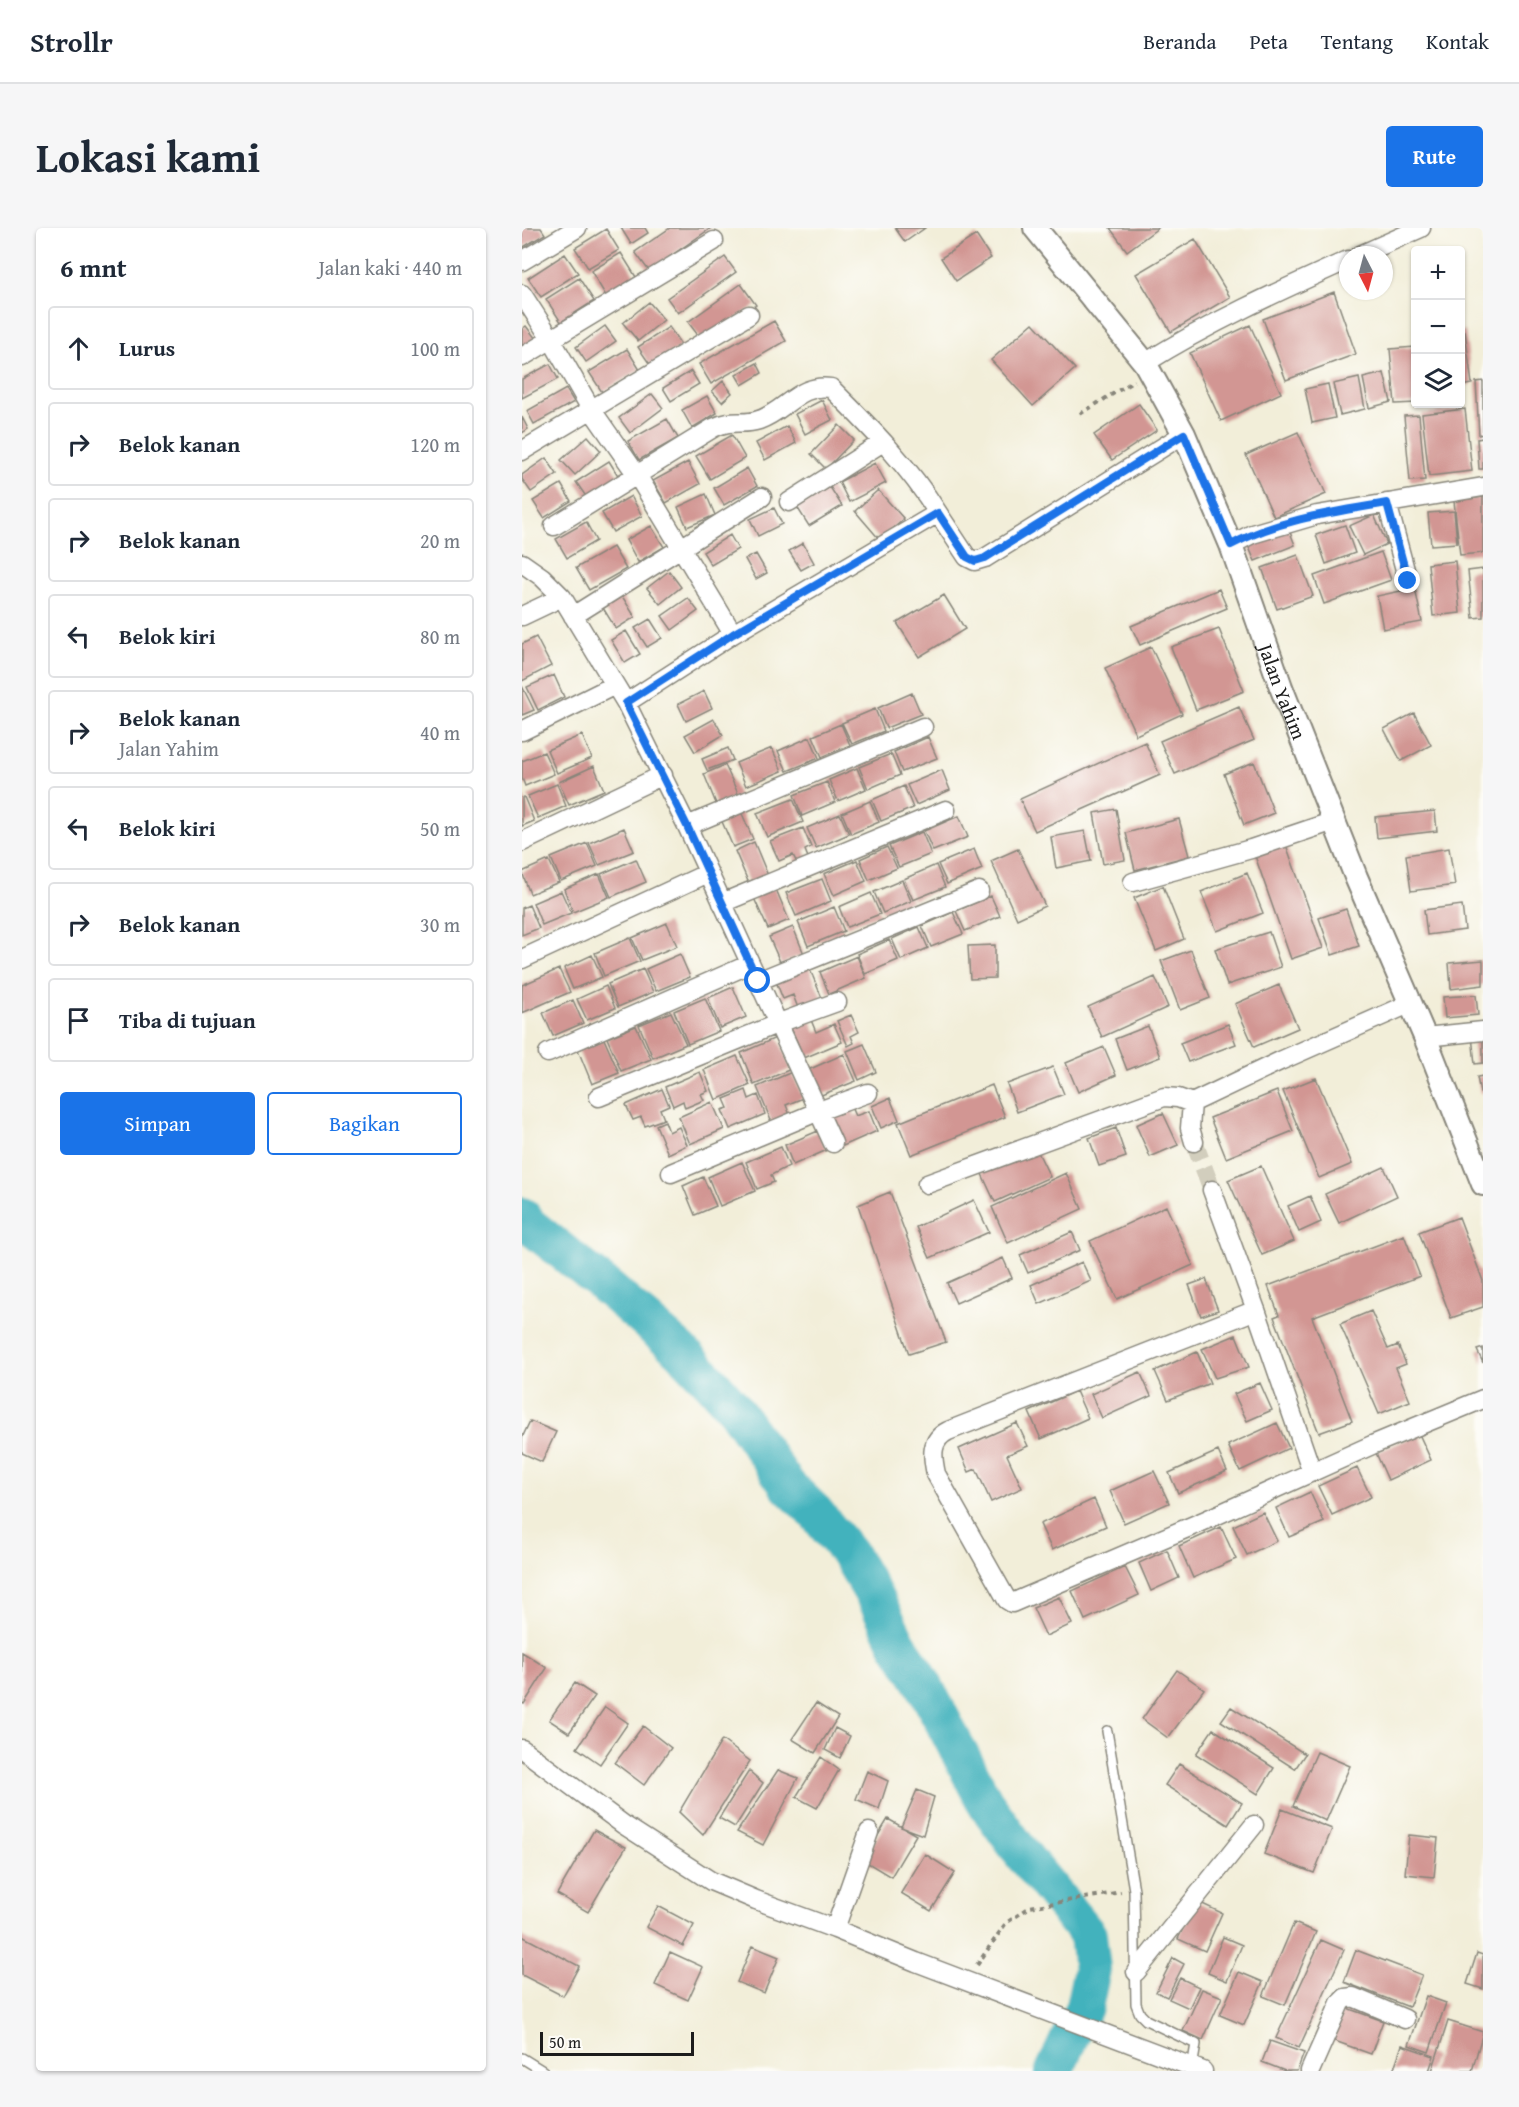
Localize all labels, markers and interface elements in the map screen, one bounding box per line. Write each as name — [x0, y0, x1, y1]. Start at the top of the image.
text: Strollr — [30, 21, 113, 62]
text: Beranda — [1143, 26, 1216, 57]
text: Peta — [1249, 26, 1288, 57]
text: Tentang — [1321, 26, 1393, 57]
text: Kontak — [1426, 26, 1489, 57]
text: Lokasi kami — [36, 126, 260, 187]
button: Rute — [1386, 126, 1483, 187]
north arrow — [1339, 246, 1393, 300]
map controls — [1411, 246, 1465, 408]
button: + — [1411, 246, 1465, 300]
text: 6 mnt — [60, 248, 127, 287]
text: Jalan kaki · 440 m — [318, 253, 462, 282]
button: − — [1411, 300, 1465, 354]
icon: ahead — [62, 332, 95, 365]
text: Lurus — [119, 332, 175, 364]
text: 100 m — [410, 334, 460, 363]
button: layers — [1411, 354, 1465, 408]
icon: right — [62, 428, 95, 461]
text: Belok kanan — [119, 428, 240, 460]
text: 120 m — [410, 430, 460, 459]
icon: right — [62, 524, 95, 557]
text: Belok kanan — [119, 524, 240, 556]
text: 20 m — [420, 526, 460, 555]
route end — [1394, 567, 1420, 593]
icon: left — [62, 620, 95, 653]
text: Belok kiri — [119, 620, 216, 652]
text: 80 m — [420, 622, 460, 651]
street label: Jalan Yahim — [1251, 637, 1315, 744]
text: Belok kanan — [119, 702, 240, 734]
icon: right — [62, 716, 95, 749]
text: 40 m — [420, 718, 460, 747]
text: Jalan Yahim — [119, 734, 219, 763]
icon: left — [62, 812, 95, 845]
text: Belok kiri — [119, 812, 216, 844]
text: 50 m — [420, 814, 460, 843]
icon: right — [62, 908, 95, 941]
text: Belok kanan — [119, 908, 240, 940]
text: 30 m — [420, 910, 460, 939]
route start — [744, 967, 770, 993]
icon: arrive — [62, 1004, 95, 1037]
text: Tiba di tujuan — [119, 1004, 256, 1036]
button: Simpan — [60, 1092, 255, 1155]
button: Bagikan — [267, 1092, 462, 1155]
scale bar — [540, 2029, 694, 2056]
text: 50 m — [549, 2030, 581, 2054]

